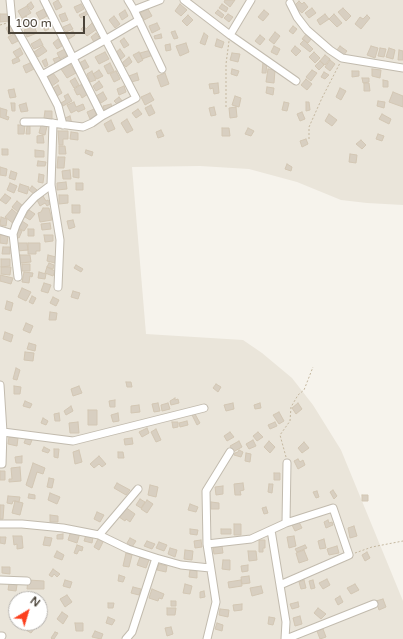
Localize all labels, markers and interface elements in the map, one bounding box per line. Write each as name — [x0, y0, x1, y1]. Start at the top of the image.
scale bar — [10, 8, 87, 34]
text: 100 m — [15, 16, 52, 30]
north arrow — [8, 591, 48, 631]
text: N — [28, 594, 43, 610]

